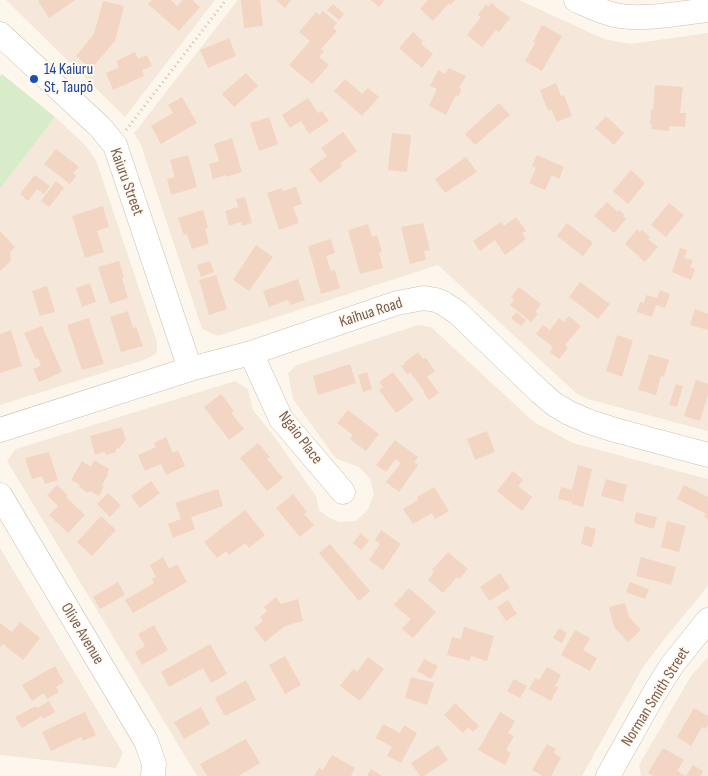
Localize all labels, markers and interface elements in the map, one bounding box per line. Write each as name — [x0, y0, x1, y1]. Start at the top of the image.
place label: 14 Kaiuru St, Taupō — [44, 60, 93, 98]
marker: 14 Kaiuru St, Taupō — [28, 73, 40, 85]
street label: Kaiuru Street — [105, 146, 147, 218]
street label: Kaihua Road — [337, 294, 405, 332]
street label: Ngaio Place — [274, 408, 326, 468]
street label: Olive Avenue — [56, 600, 108, 668]
street label: Norman Smith Street — [618, 644, 694, 750]

